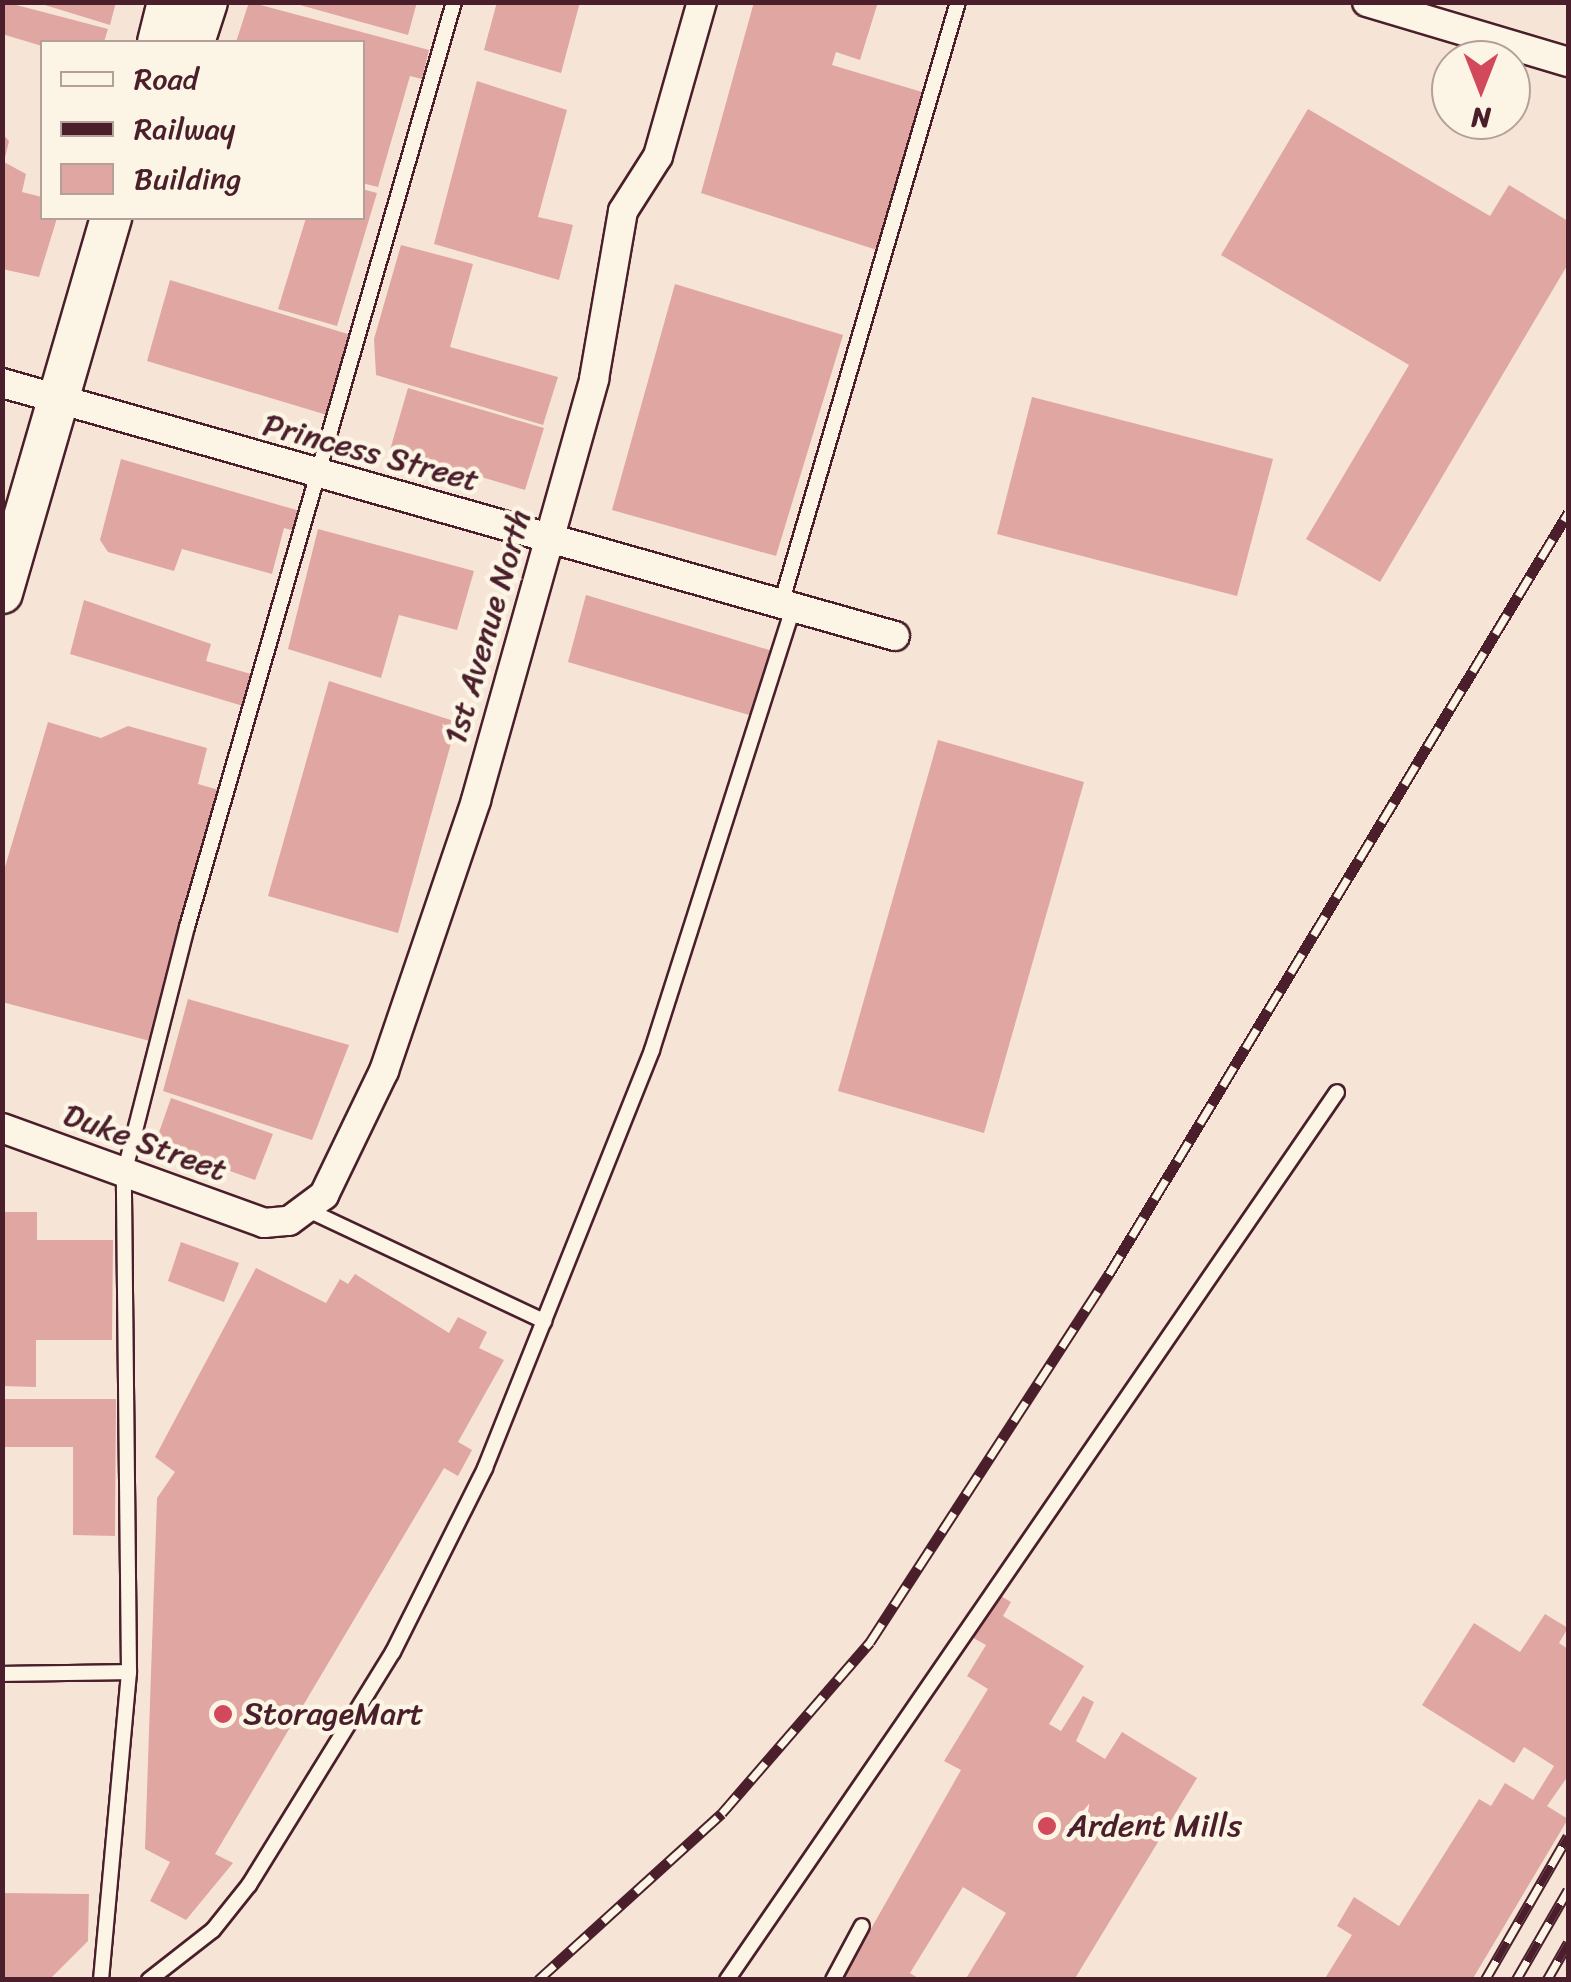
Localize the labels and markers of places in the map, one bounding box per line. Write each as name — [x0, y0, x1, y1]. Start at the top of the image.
place label: StorageMart — [243, 1695, 423, 1733]
marker: StorageMart — [212, 1703, 234, 1725]
place label: Ardent Mills — [1067, 1807, 1240, 1845]
marker: Ardent Mills — [1036, 1815, 1058, 1837]

